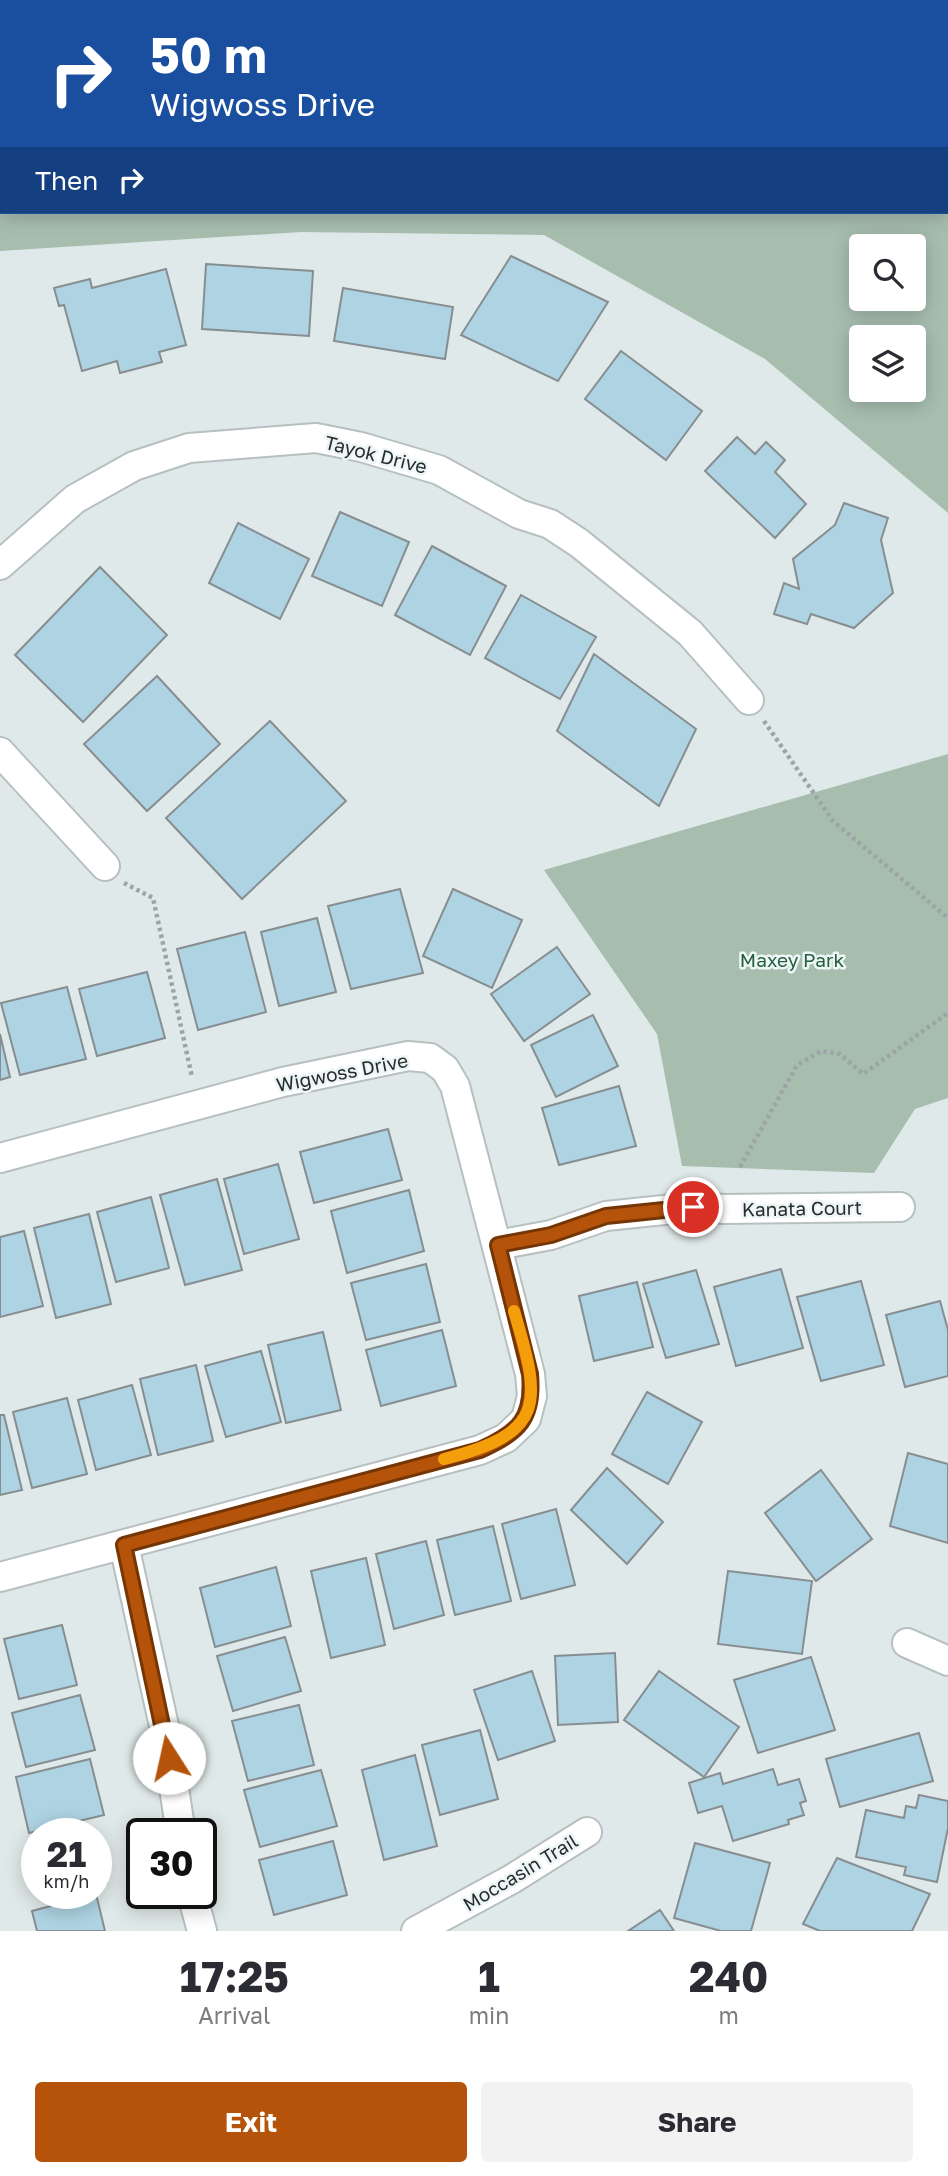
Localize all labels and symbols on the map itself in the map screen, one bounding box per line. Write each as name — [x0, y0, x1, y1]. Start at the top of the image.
street label: Tayok Drive — [322, 430, 430, 478]
park label: Maxey Park — [740, 948, 844, 971]
street label: Wigwoss Drive — [274, 1048, 410, 1096]
pin — [663, 1177, 723, 1237]
street label: Kanata Court — [742, 1195, 862, 1221]
position arrow — [132, 1721, 206, 1795]
speed limit sign: 30 — [126, 1818, 217, 1909]
street label: Moccasin Trail — [458, 1829, 582, 1915]

